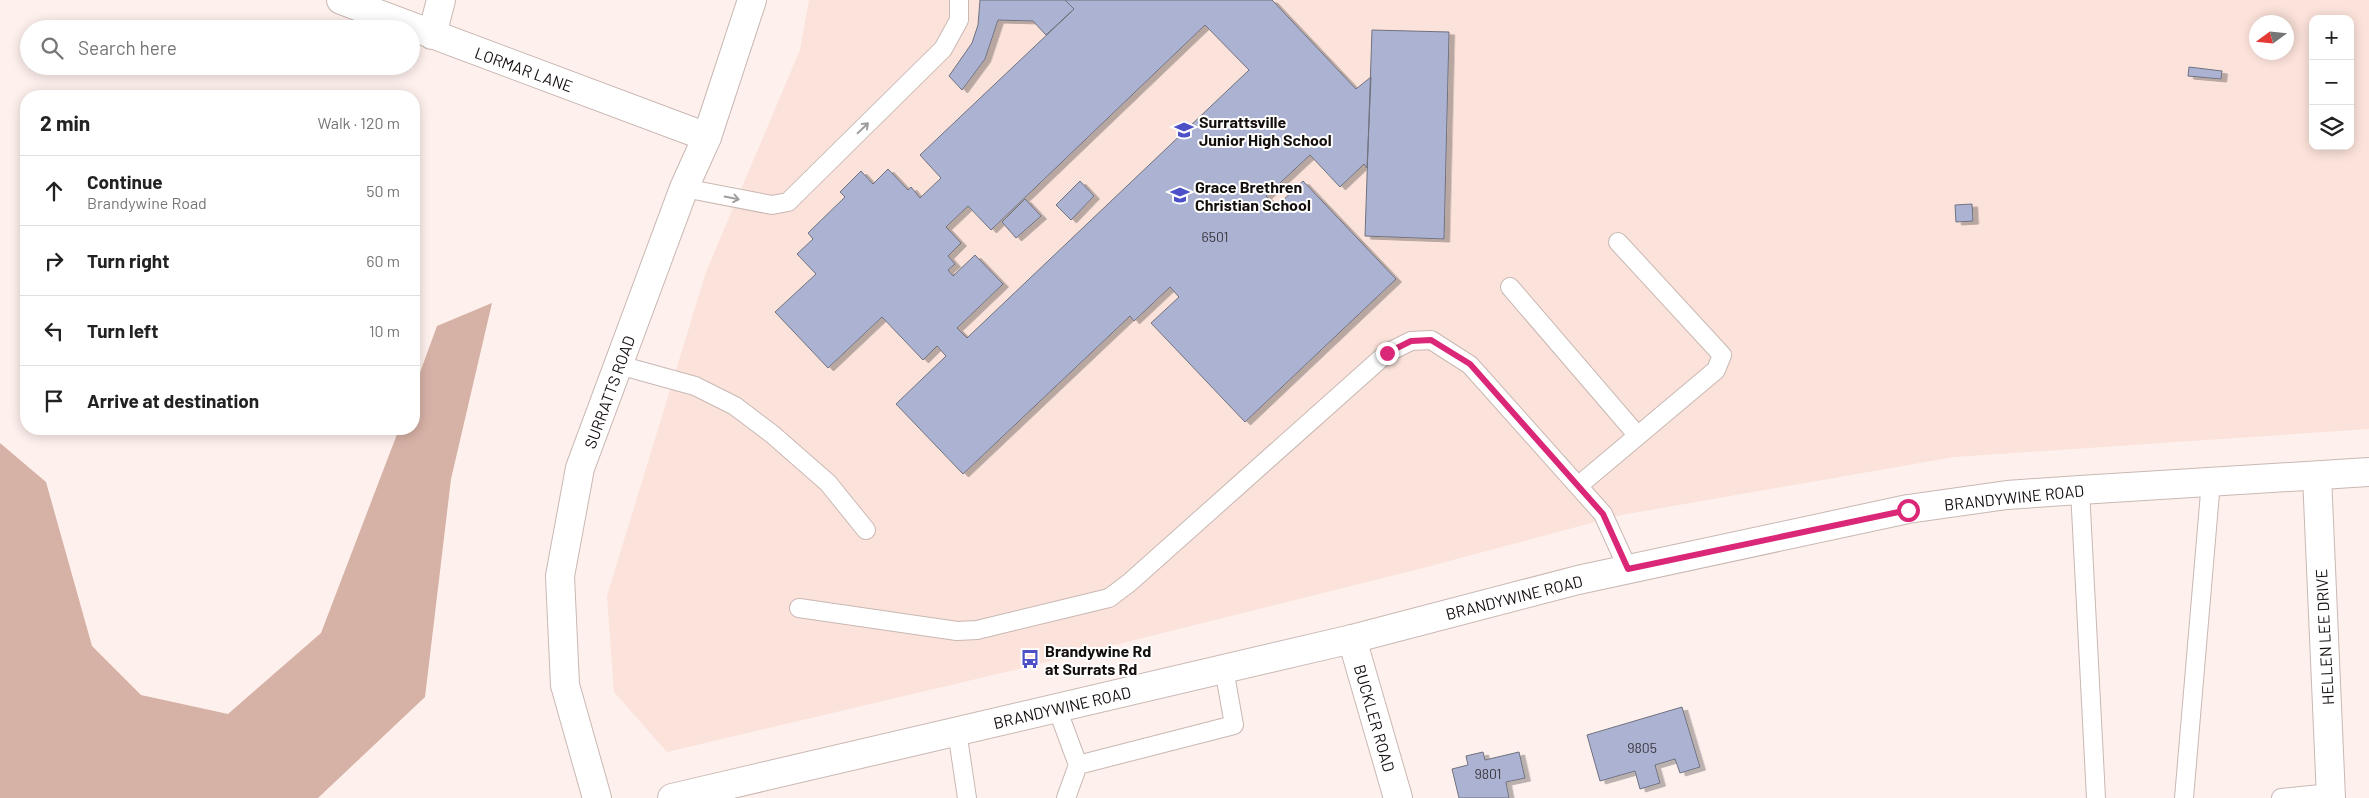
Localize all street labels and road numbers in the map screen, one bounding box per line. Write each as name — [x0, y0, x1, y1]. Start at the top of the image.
street label: LORMAR LANE — [473, 43, 575, 95]
street label: SURRATTS ROAD — [580, 333, 638, 451]
street label: BRANDYWINE ROAD — [1943, 480, 2085, 514]
street label: HELLEN LEE DRIVE — [2311, 568, 2337, 706]
street label: BRANDYWINE ROAD — [1444, 571, 1584, 623]
street label: BUCKLER ROAD — [1351, 662, 1399, 774]
street label: BRANDYWINE ROAD — [991, 682, 1133, 732]

